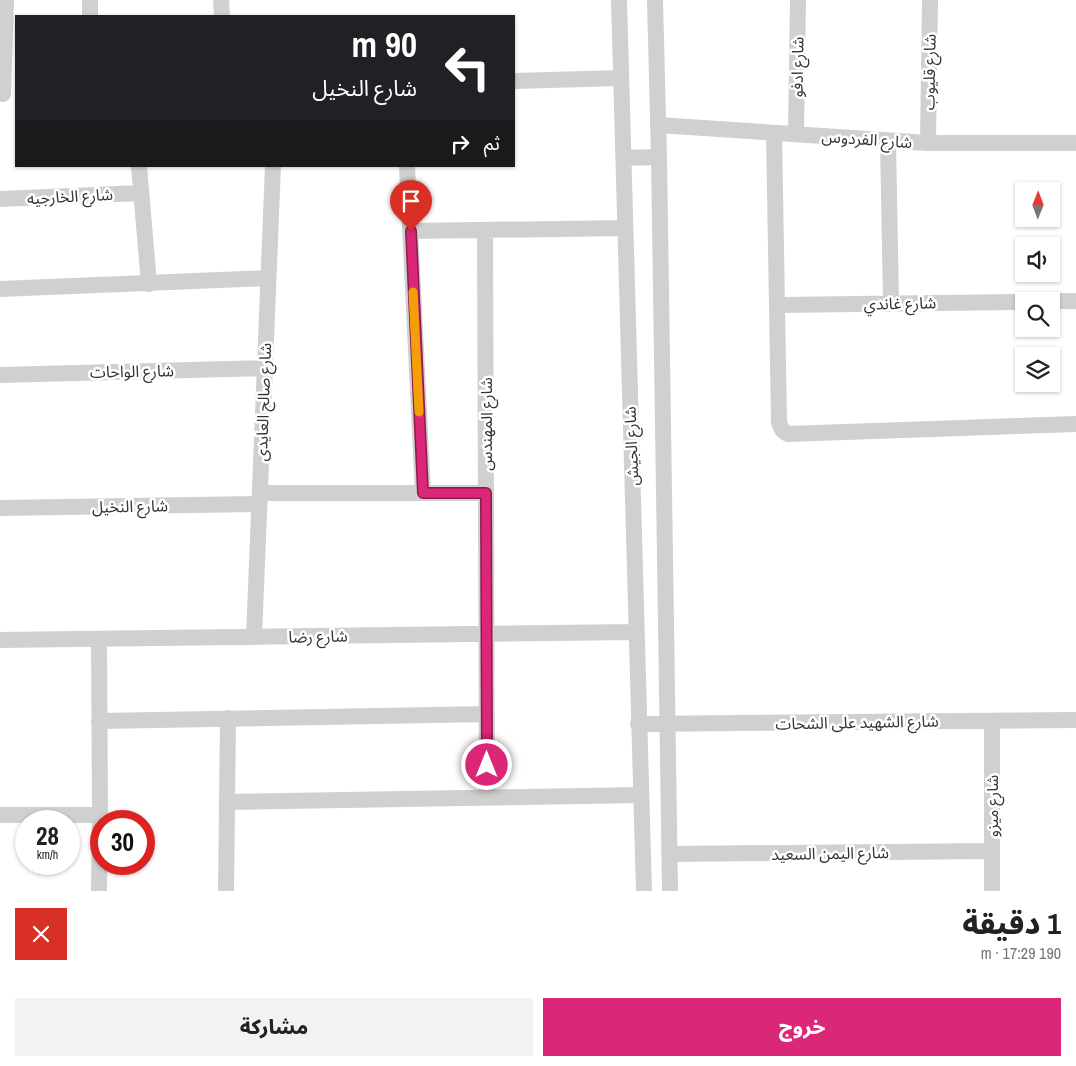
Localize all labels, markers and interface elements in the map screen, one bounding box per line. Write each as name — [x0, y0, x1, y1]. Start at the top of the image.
text: 90 m — [352, 21, 417, 68]
street label: شارع قليوب — [917, 34, 943, 110]
icon: left — [435, 35, 500, 100]
street label: شارع ادفو — [785, 36, 811, 98]
text: شارع النخيل — [312, 73, 417, 103]
street label: شارع الفردوس — [821, 125, 913, 155]
icon: right — [446, 130, 474, 158]
text: ثم — [484, 130, 500, 156]
pin — [390, 180, 432, 231]
north arrow — [1015, 182, 1060, 228]
map controls — [1015, 182, 1060, 392]
street label: شارع الخارجيه — [26, 183, 114, 211]
icon: arrive — [397, 187, 425, 215]
button: sound — [1015, 237, 1060, 282]
street label: شارع غاندي — [864, 291, 936, 317]
button: search — [1015, 292, 1060, 337]
street label: شارع صالح العايدى — [250, 342, 278, 462]
button: layers — [1015, 347, 1060, 392]
street label: شارع الواحات — [90, 359, 174, 385]
street label: شارع المهندس — [475, 377, 499, 471]
street label: شارع الجيش — [619, 406, 645, 486]
street label: شارع النخيل — [92, 494, 168, 520]
street label: شارع رضا — [288, 624, 348, 650]
street label: شارع الشهيد على الشحات — [775, 710, 939, 736]
position arrow — [460, 738, 512, 790]
street label: شارع ميزو — [981, 775, 1005, 837]
speed limit sign: 30 — [90, 810, 155, 875]
text: 28 — [36, 819, 59, 853]
street label: شارع اليمن السعيد — [771, 841, 889, 867]
text: km/h — [37, 847, 58, 863]
text: 1 دقيقة — [962, 903, 1061, 943]
button: close — [15, 908, 67, 960]
text: 190 m · 17:29 — [981, 942, 1061, 964]
button: مشاركة — [15, 998, 533, 1056]
button: خروج — [543, 998, 1061, 1056]

